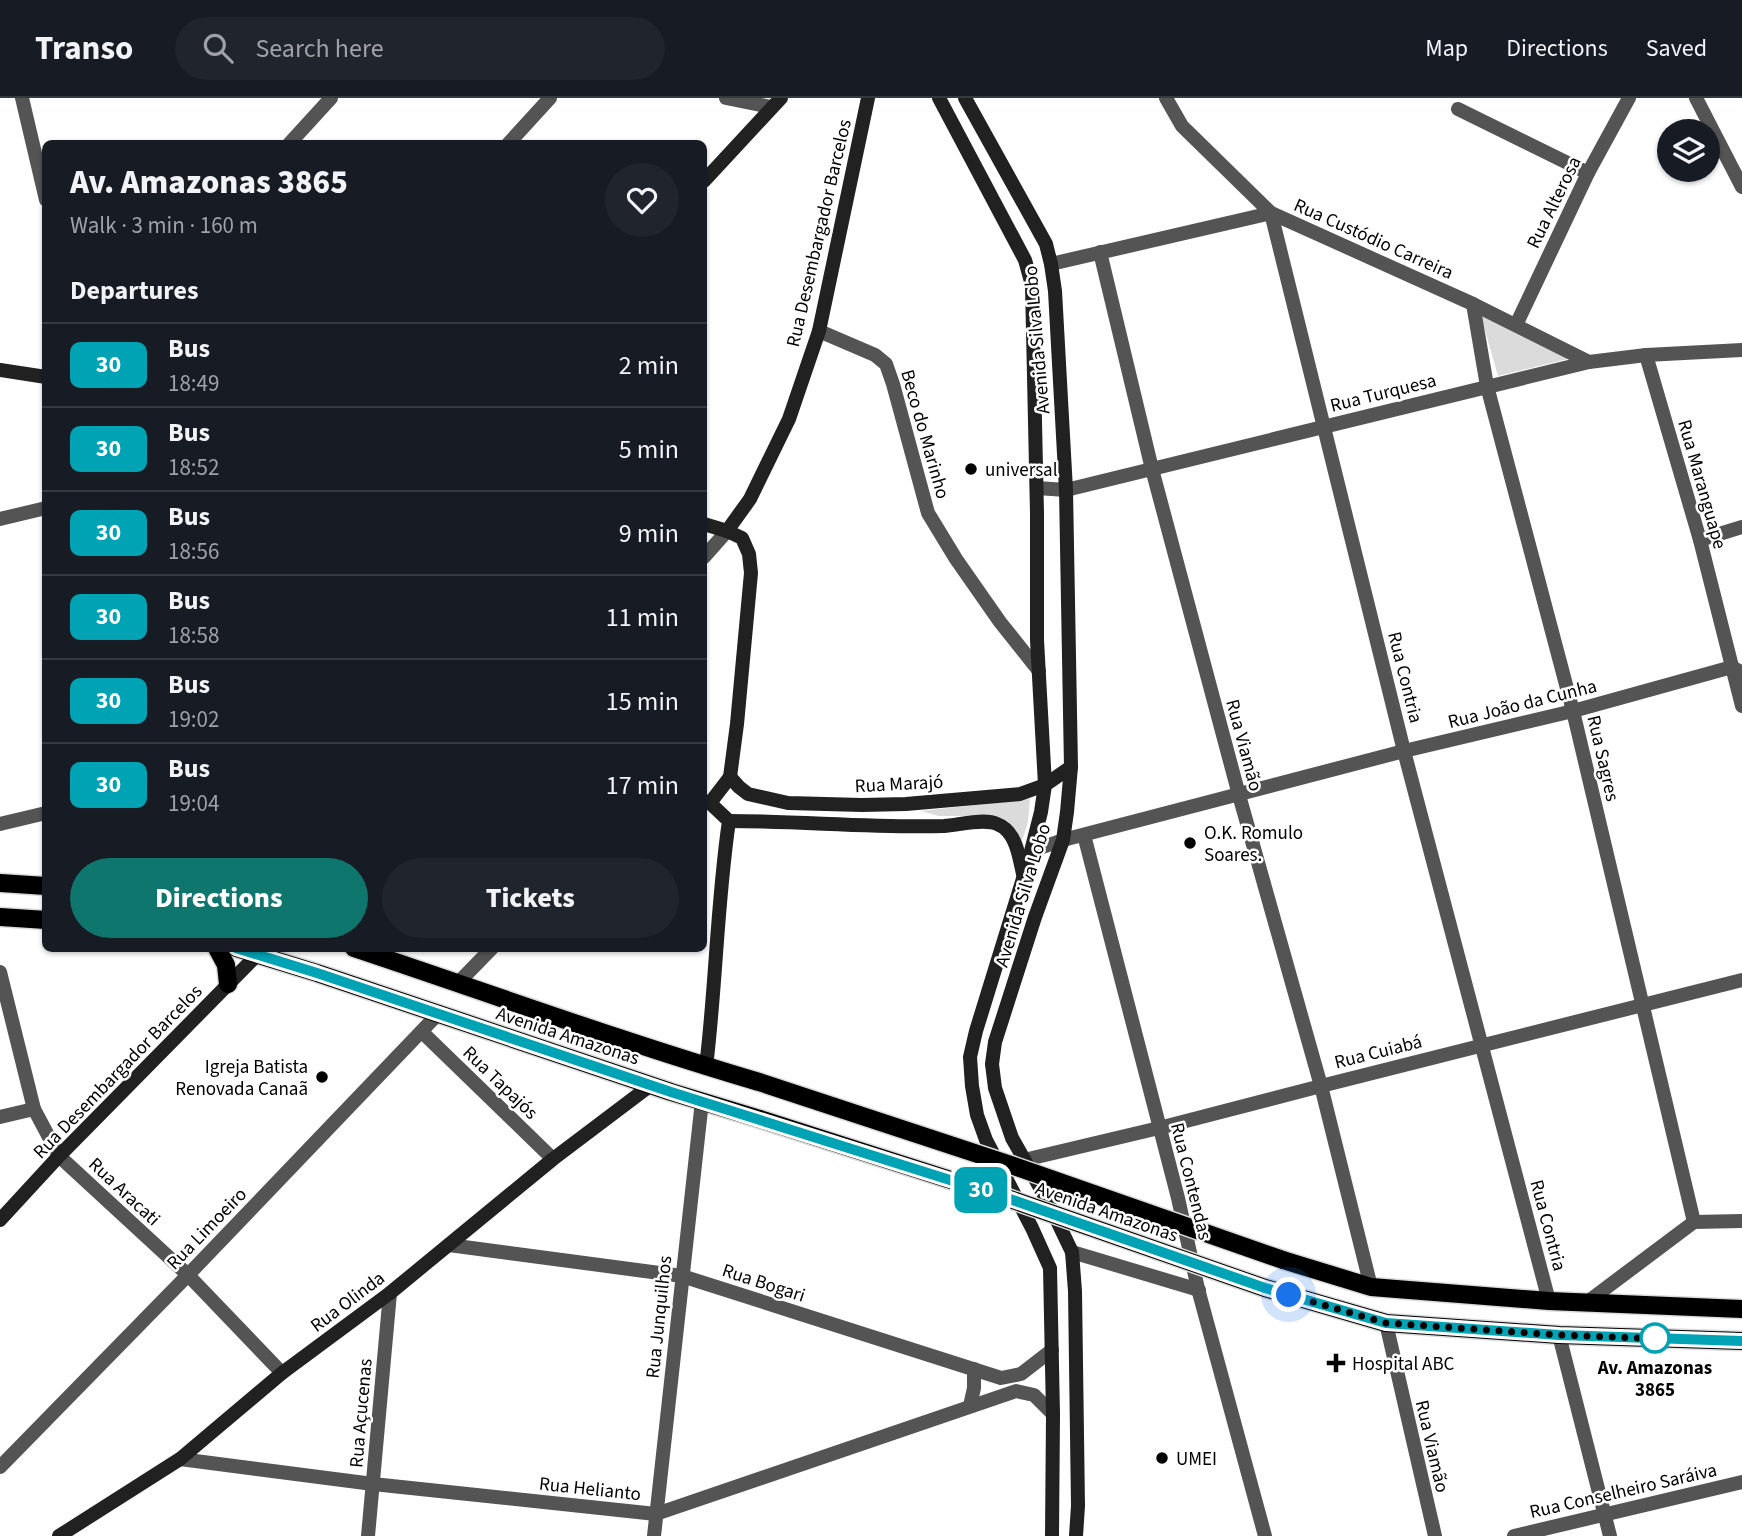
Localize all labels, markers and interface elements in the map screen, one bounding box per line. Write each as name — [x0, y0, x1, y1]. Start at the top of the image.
search box — [175, 17, 665, 80]
text: Transo — [35, 25, 133, 72]
icon: search — [199, 29, 237, 67]
text: Search here — [255, 30, 384, 67]
text: Map — [1425, 31, 1468, 66]
text: Directions — [1506, 31, 1608, 66]
text: Saved — [1646, 31, 1707, 66]
street label: Rua Desembargador Barcelos — [780, 117, 859, 350]
map controls — [1657, 119, 1720, 182]
button: layers — [1657, 119, 1720, 182]
street label: Rua Alterosa — [1520, 152, 1588, 253]
text: Av. Amazonas 3865 — [70, 159, 348, 206]
button: heart — [605, 163, 679, 237]
street label: Rua Custódio Carreira — [1289, 192, 1458, 287]
text: Walk · 3 min · 160 m — [70, 209, 258, 242]
street label: Avenida Silva Lobo — [1018, 264, 1057, 415]
text: Departures — [70, 272, 198, 309]
text: Bus — [168, 330, 210, 367]
text: 30 — [96, 347, 121, 382]
text: 2 min — [619, 347, 679, 384]
text: 18:49 — [168, 367, 219, 400]
street label: Beco do Marinho — [893, 367, 956, 502]
street label: Rua Turquesa — [1327, 367, 1439, 420]
text: Bus — [168, 414, 210, 451]
street label: Rua Maranguape — [1670, 417, 1733, 552]
text: 30 — [96, 431, 121, 466]
text: 5 min — [619, 431, 679, 468]
text: 18:52 — [168, 451, 219, 484]
place label: universal — [985, 457, 1058, 484]
marker: universal — [963, 461, 979, 477]
text: Bus — [168, 498, 210, 535]
text: 30 — [96, 515, 121, 550]
text: 9 min — [619, 515, 679, 552]
text: 18:56 — [168, 535, 219, 568]
text: Bus — [168, 582, 210, 619]
text: 30 — [96, 599, 121, 634]
text: 11 min — [606, 599, 679, 636]
text: 18:58 — [168, 619, 219, 652]
street label: Rua Contria — [1380, 629, 1429, 726]
text: Bus — [168, 666, 210, 703]
street label: Rua João da Cunha — [1445, 673, 1600, 736]
text: 30 — [96, 683, 121, 718]
text: 15 min — [606, 683, 679, 720]
street label: Rua Viamão — [1218, 696, 1269, 794]
text: 19:02 — [168, 703, 219, 736]
street label: Rua Sagres — [1580, 713, 1626, 804]
text: Bus — [168, 750, 210, 787]
text: 30 — [96, 767, 121, 802]
text: 17 min — [606, 767, 679, 804]
street label: Rua Marajó — [854, 769, 944, 800]
text: 19:04 — [168, 787, 219, 820]
street label: Avenida Silva Lobo — [989, 820, 1058, 971]
place label: O.K. Romulo Soares. — [1204, 820, 1303, 869]
marker: O.K. Romulo Soares. — [1182, 835, 1198, 851]
button: Directions — [70, 858, 368, 938]
button: Tickets — [382, 858, 679, 938]
street label: Rua Desembargador Barcelos — [27, 979, 209, 1165]
street label: Avenida Amazonas — [492, 1001, 643, 1072]
street label: Rua Cuiabá — [1332, 1029, 1425, 1076]
street label: Rua Tapajós — [456, 1040, 544, 1126]
place label: Igreja Batista Renovada Canaã — [175, 1054, 308, 1103]
marker: Igreja Batista Renovada Canaã — [314, 1069, 330, 1085]
street label: Rua Contendas — [1163, 1120, 1218, 1243]
street label: Rua Aracati — [82, 1152, 166, 1232]
line badge: 30 — [950, 1167, 1012, 1213]
text: 30 — [968, 1172, 994, 1207]
street label: Avenida Amazonas — [1032, 1175, 1181, 1249]
street label: Rua Contria — [1522, 1177, 1573, 1274]
street label: Rua Limoeiro — [161, 1182, 253, 1276]
street label: Rua Junquilhos — [640, 1254, 679, 1380]
street label: Rua Bogari — [718, 1257, 809, 1310]
street label: Rua Olinda — [305, 1265, 391, 1339]
your location — [1271, 1277, 1306, 1312]
marker: Av. Amazonas 3865 — [1640, 1323, 1670, 1353]
place label: Hospital ABC — [1352, 1351, 1455, 1378]
marker: Hospital ABC — [1326, 1353, 1346, 1373]
place label: Av. Amazonas 3865 — [1597, 1355, 1712, 1404]
street label: Rua Açucenas — [343, 1357, 380, 1469]
street label: Rua Viamão — [1408, 1397, 1455, 1495]
place label: UMEI — [1176, 1446, 1217, 1473]
marker: UMEI — [1154, 1450, 1170, 1466]
street label: Rua Conselheiro Saráiva — [1527, 1457, 1720, 1526]
street label: Rua Helianto — [538, 1471, 642, 1508]

